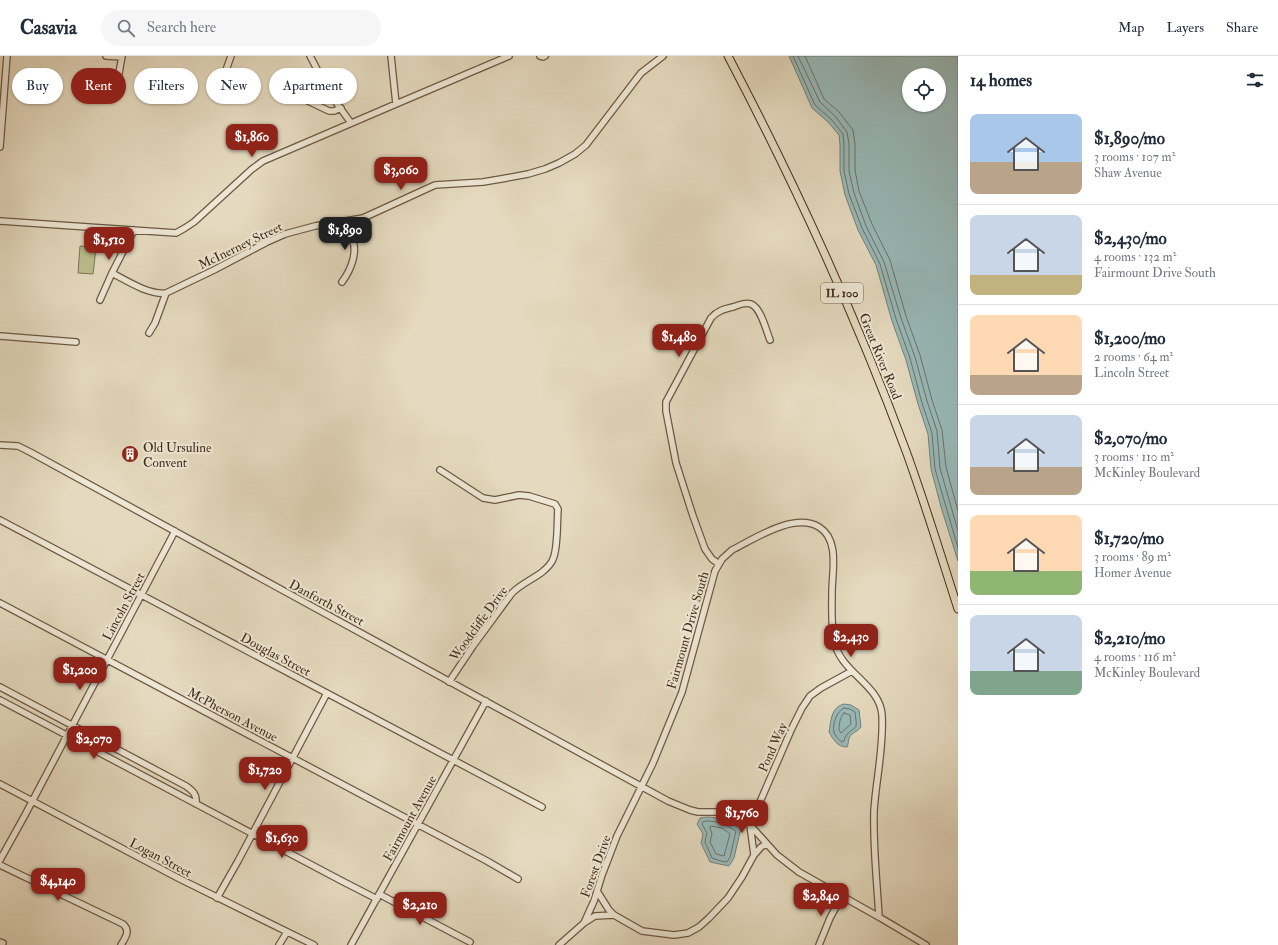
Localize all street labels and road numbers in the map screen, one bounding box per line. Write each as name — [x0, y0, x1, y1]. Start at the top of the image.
street label: McInerney Street — [196, 219, 286, 274]
road number: IL 100 — [821, 283, 863, 303]
street label: Great River Road — [855, 311, 905, 403]
street label: Fairmount Drive South — [663, 569, 712, 691]
street label: Lincoln Street — [99, 570, 149, 643]
street label: Danforth Street — [286, 576, 367, 629]
street label: Woodcliffe Drive — [446, 583, 512, 665]
street label: Douglas Street — [238, 630, 313, 680]
street label: McPherson Avenue — [185, 684, 281, 746]
street label: Pond Way — [755, 720, 792, 775]
street label: Fairmount Avenue — [380, 772, 440, 864]
street label: Forest Drive — [577, 832, 615, 900]
street label: Logan Street — [127, 835, 194, 881]

